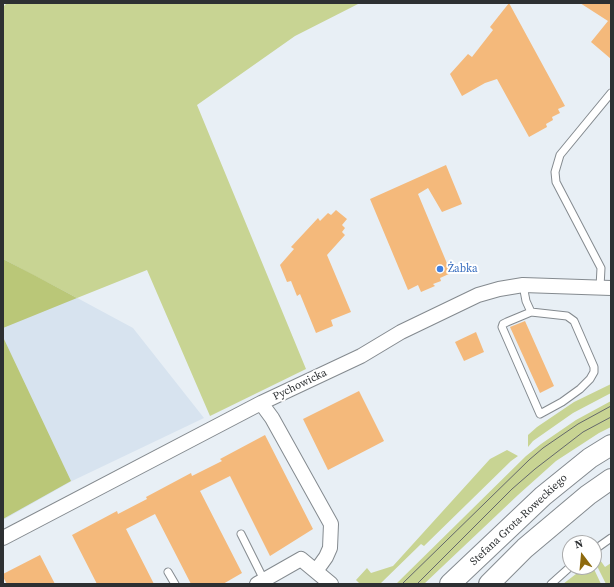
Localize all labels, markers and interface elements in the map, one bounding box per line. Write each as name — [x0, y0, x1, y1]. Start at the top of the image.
place label: Żabka — [448, 262, 478, 276]
marker: Żabka — [435, 264, 445, 274]
street label: Pychowicka — [271, 366, 329, 404]
street label: Stefana Grota-Roweckiego — [468, 472, 570, 568]
north arrow — [562, 535, 602, 575]
text: N — [573, 536, 585, 552]

